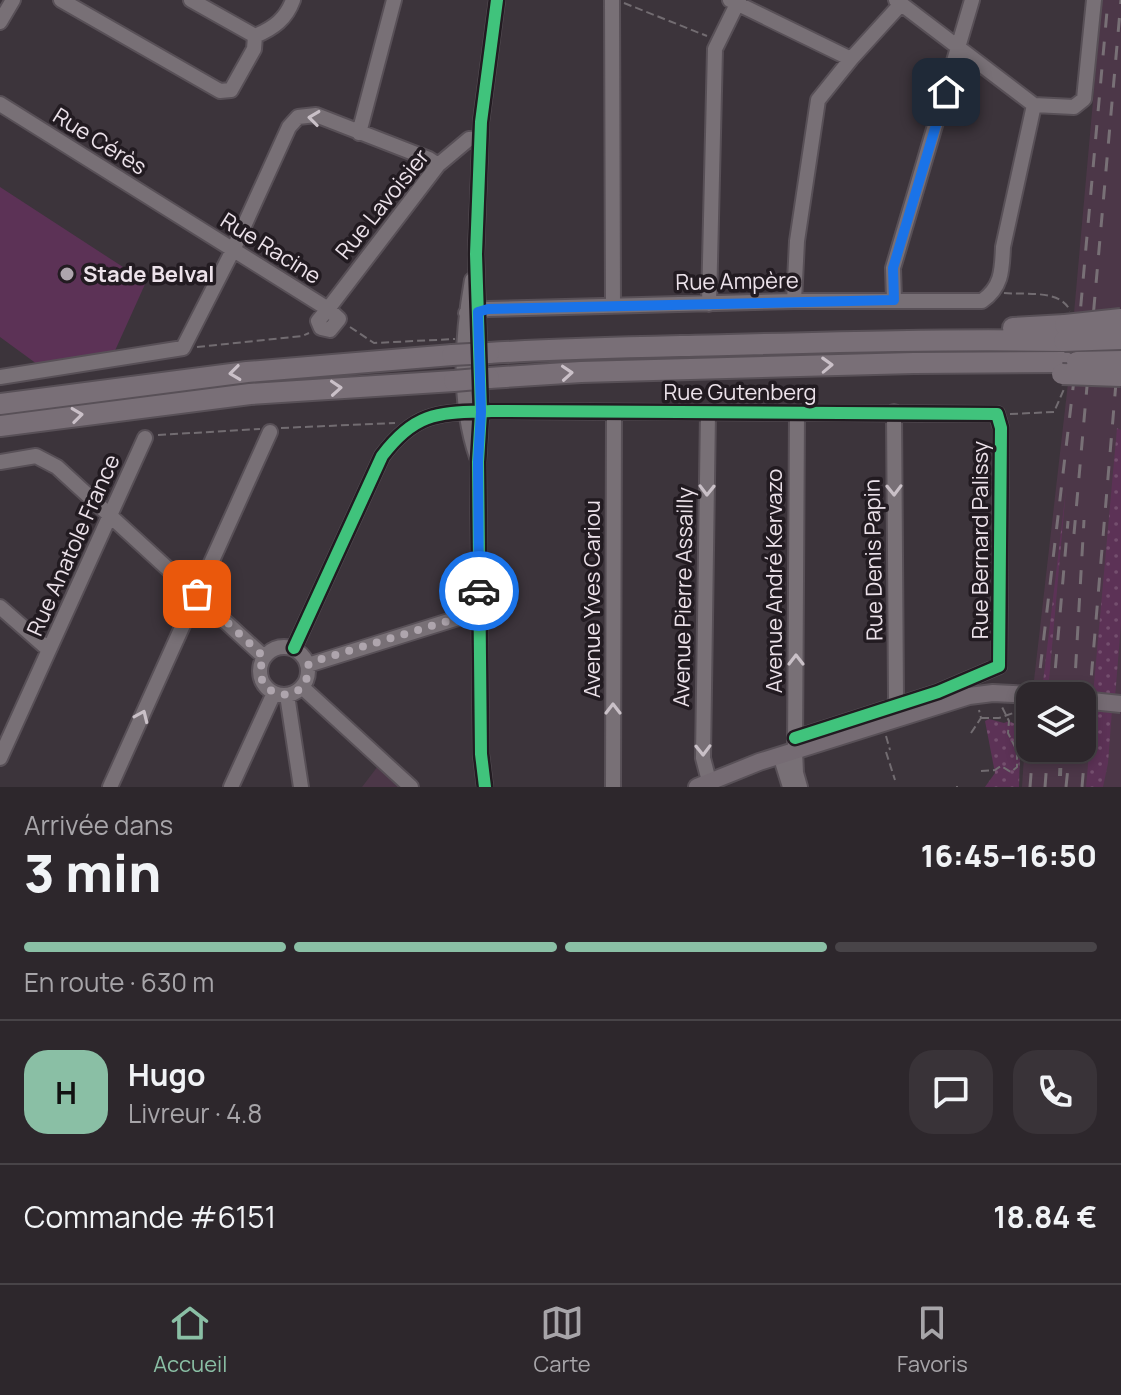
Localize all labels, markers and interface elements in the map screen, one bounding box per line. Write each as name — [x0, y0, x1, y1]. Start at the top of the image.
pin — [912, 58, 980, 126]
icon: home — [924, 70, 968, 114]
street label: Rue Cérès — [47, 100, 153, 182]
one-way arrow — [307, 110, 320, 127]
street label: Rue Lavoisier — [328, 143, 436, 265]
street label: Rue Racine — [215, 205, 327, 291]
place label: Stade Belval — [83, 259, 215, 289]
marker: Stade Belval — [58, 265, 76, 283]
street label: Rue Ampère — [675, 265, 799, 297]
one-way arrow — [821, 357, 834, 374]
one-way arrow — [228, 365, 241, 382]
one-way arrow — [561, 365, 574, 382]
street label: Rue Gutenberg — [663, 377, 817, 407]
one-way arrow — [330, 380, 343, 397]
one-way arrow — [70, 407, 84, 424]
street label: Rue Bernard Palissy — [965, 440, 995, 639]
street label: Rue Anatole France — [19, 449, 127, 640]
street label: Avenue André Kervazo — [759, 469, 789, 693]
street label: Rue Denis Papin — [857, 479, 889, 641]
one-way arrow — [698, 484, 716, 497]
one-way arrow — [885, 484, 903, 497]
street label: Avenue Pierre Assailly — [666, 486, 700, 707]
street label: Avenue Yves Cariou — [577, 500, 607, 698]
courier — [439, 551, 519, 631]
pin — [163, 560, 231, 628]
icon: car — [457, 569, 501, 613]
icon: bag — [175, 572, 219, 616]
one-way arrow — [787, 653, 805, 666]
map controls — [1016, 682, 1096, 762]
button: layers — [1016, 682, 1096, 762]
one-way arrow — [604, 702, 622, 715]
one-way arrow — [132, 710, 148, 724]
one-way arrow — [695, 744, 712, 757]
text: Arrivée dans — [24, 807, 173, 843]
text: 16:45–16:50 — [921, 835, 1097, 876]
text: 3 min — [24, 837, 161, 908]
text: En route · 630 m — [24, 964, 214, 1000]
button: chat — [909, 1050, 993, 1134]
button: phone — [1013, 1050, 1097, 1134]
text: Hugo — [128, 1054, 205, 1095]
text: H — [55, 1072, 77, 1113]
text: Livreur · 4.8 — [128, 1095, 262, 1131]
text: Commande #6151 — [24, 1196, 276, 1237]
text: 18.84 € — [993, 1196, 1097, 1237]
tab: Accueil — [153, 1301, 227, 1379]
tab: Carte — [534, 1301, 591, 1379]
tab: Favoris — [897, 1301, 968, 1379]

